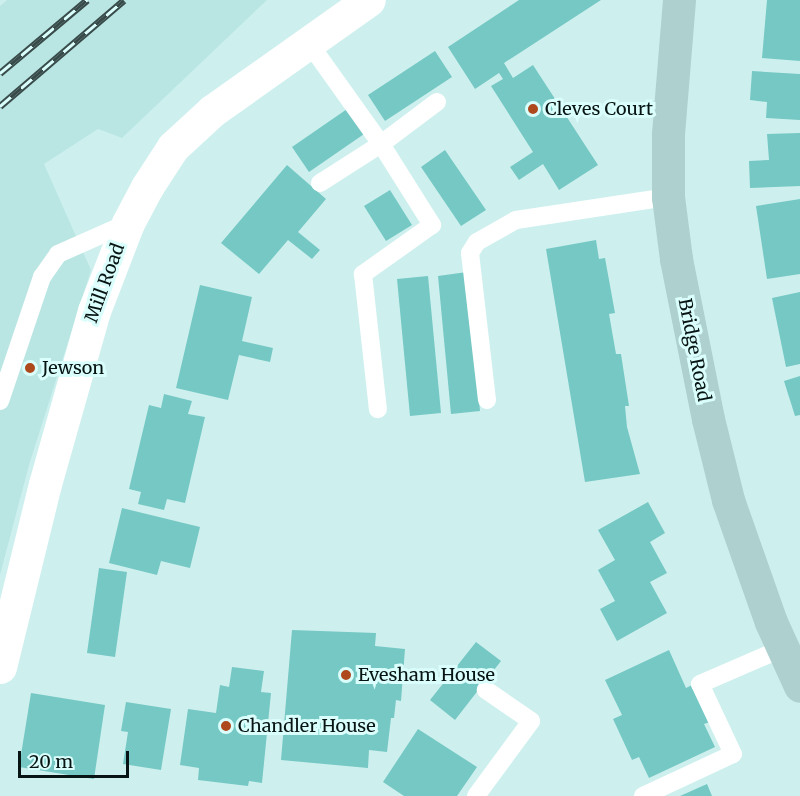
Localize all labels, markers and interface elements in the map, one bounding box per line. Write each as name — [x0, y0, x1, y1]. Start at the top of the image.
place label: Cleves Court — [545, 98, 653, 120]
marker: Cleves Court — [526, 102, 540, 116]
street label: Mill Road — [81, 240, 129, 326]
street label: Bridge Road — [673, 297, 715, 403]
place label: Jewson — [42, 357, 104, 379]
marker: Jewson — [23, 361, 37, 375]
place label: Evesham House — [358, 664, 495, 686]
marker: Evesham House — [339, 668, 353, 682]
place label: Chandler House — [238, 715, 376, 737]
marker: Chandler House — [219, 719, 233, 733]
scale bar — [21, 739, 132, 777]
text: 20 m — [29, 750, 73, 773]

